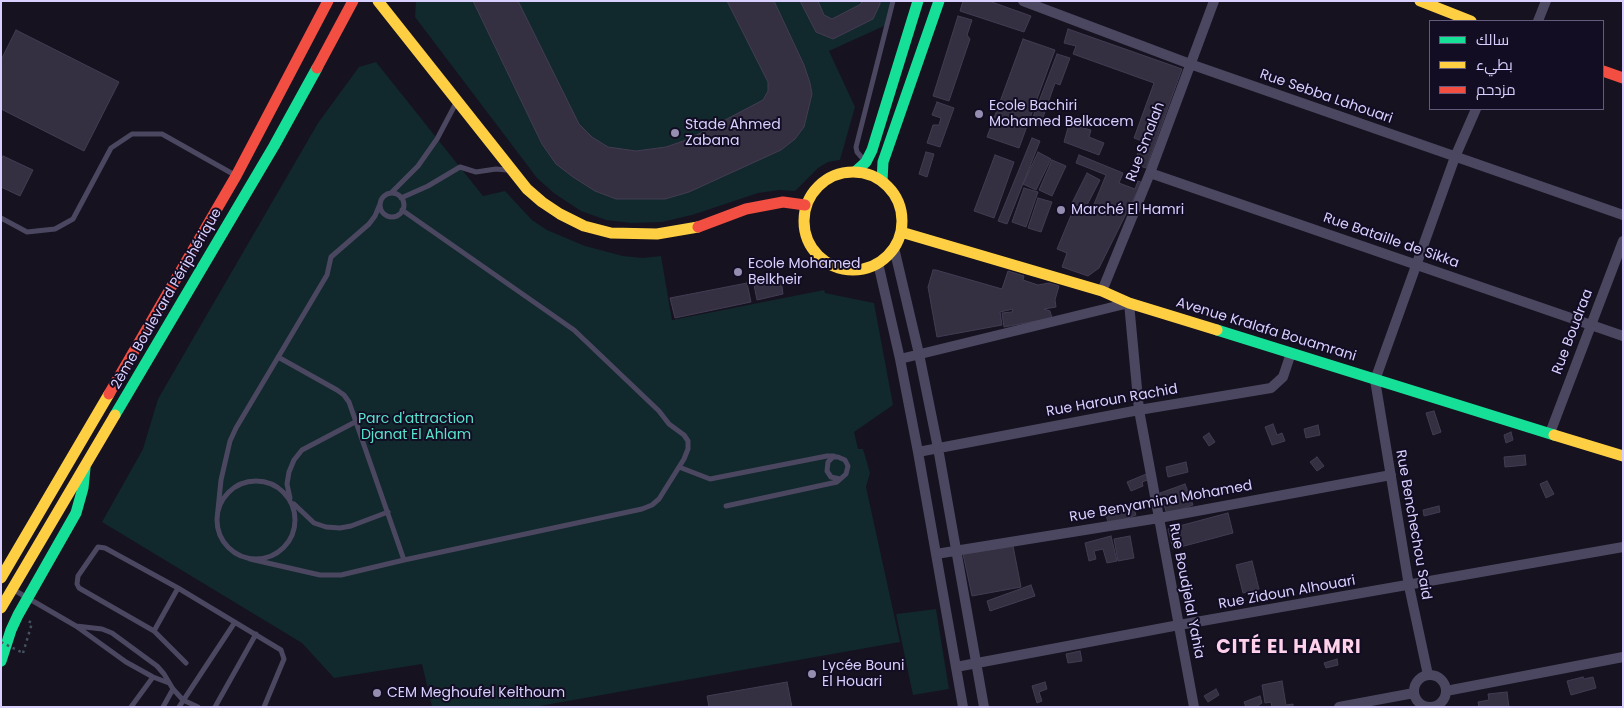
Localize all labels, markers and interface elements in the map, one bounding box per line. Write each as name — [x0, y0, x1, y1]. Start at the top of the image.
legend — [1429, 20, 1604, 110]
text: سالك — [1476, 29, 1509, 50]
text: بطيء — [1476, 54, 1513, 75]
street label: Rue Sebba Lahouari — [1257, 66, 1395, 128]
text: مزدحم — [1476, 79, 1516, 100]
place label: Ecole Bachiri Mohamed Belkacem — [989, 98, 1134, 130]
street label: Rue Smalah — [1123, 100, 1169, 184]
marker: Ecole Bachiri Mohamed Belkacem — [973, 108, 985, 120]
place label: Stade Ahmed Zabana — [685, 117, 781, 150]
marker: Stade Ahmed Zabana — [669, 127, 681, 139]
place label: Marché El Hamri — [1071, 202, 1184, 218]
marker: Marché El Hamri — [1055, 204, 1067, 216]
street label: 2ème Boulevard Périphérique — [108, 205, 226, 393]
street label: Rue Bataille de Sikka — [1321, 210, 1461, 272]
place label: Ecole Mohamed Belkheir — [748, 256, 861, 288]
marker: Ecole Mohamed Belkheir — [732, 266, 744, 278]
street label: Rue Boudraa — [1549, 287, 1597, 377]
street label: Avenue Kralafa Bouamrani — [1174, 295, 1358, 365]
street label: Rue Haroun Rachid — [1045, 381, 1179, 421]
park label: Parc d'attraction Djanat El Ahlam — [358, 411, 474, 444]
street label: Rue Benchechou Said — [1392, 449, 1434, 601]
street label: Rue Benyamina Mohamed — [1068, 478, 1254, 526]
street label: Rue Boudjelal Yahia — [1165, 522, 1207, 660]
street label: Rue Zidoun Alhouari — [1217, 573, 1357, 613]
district label: CITÉ EL HAMRI — [1215, 637, 1363, 659]
place label: Lycée Bouni El Houari — [822, 658, 904, 690]
marker: Lycée Bouni El Houari — [806, 668, 818, 680]
place label: CEM Meghoufel Kelthoum — [387, 685, 565, 701]
marker: CEM Meghoufel Kelthoum — [371, 687, 383, 699]

